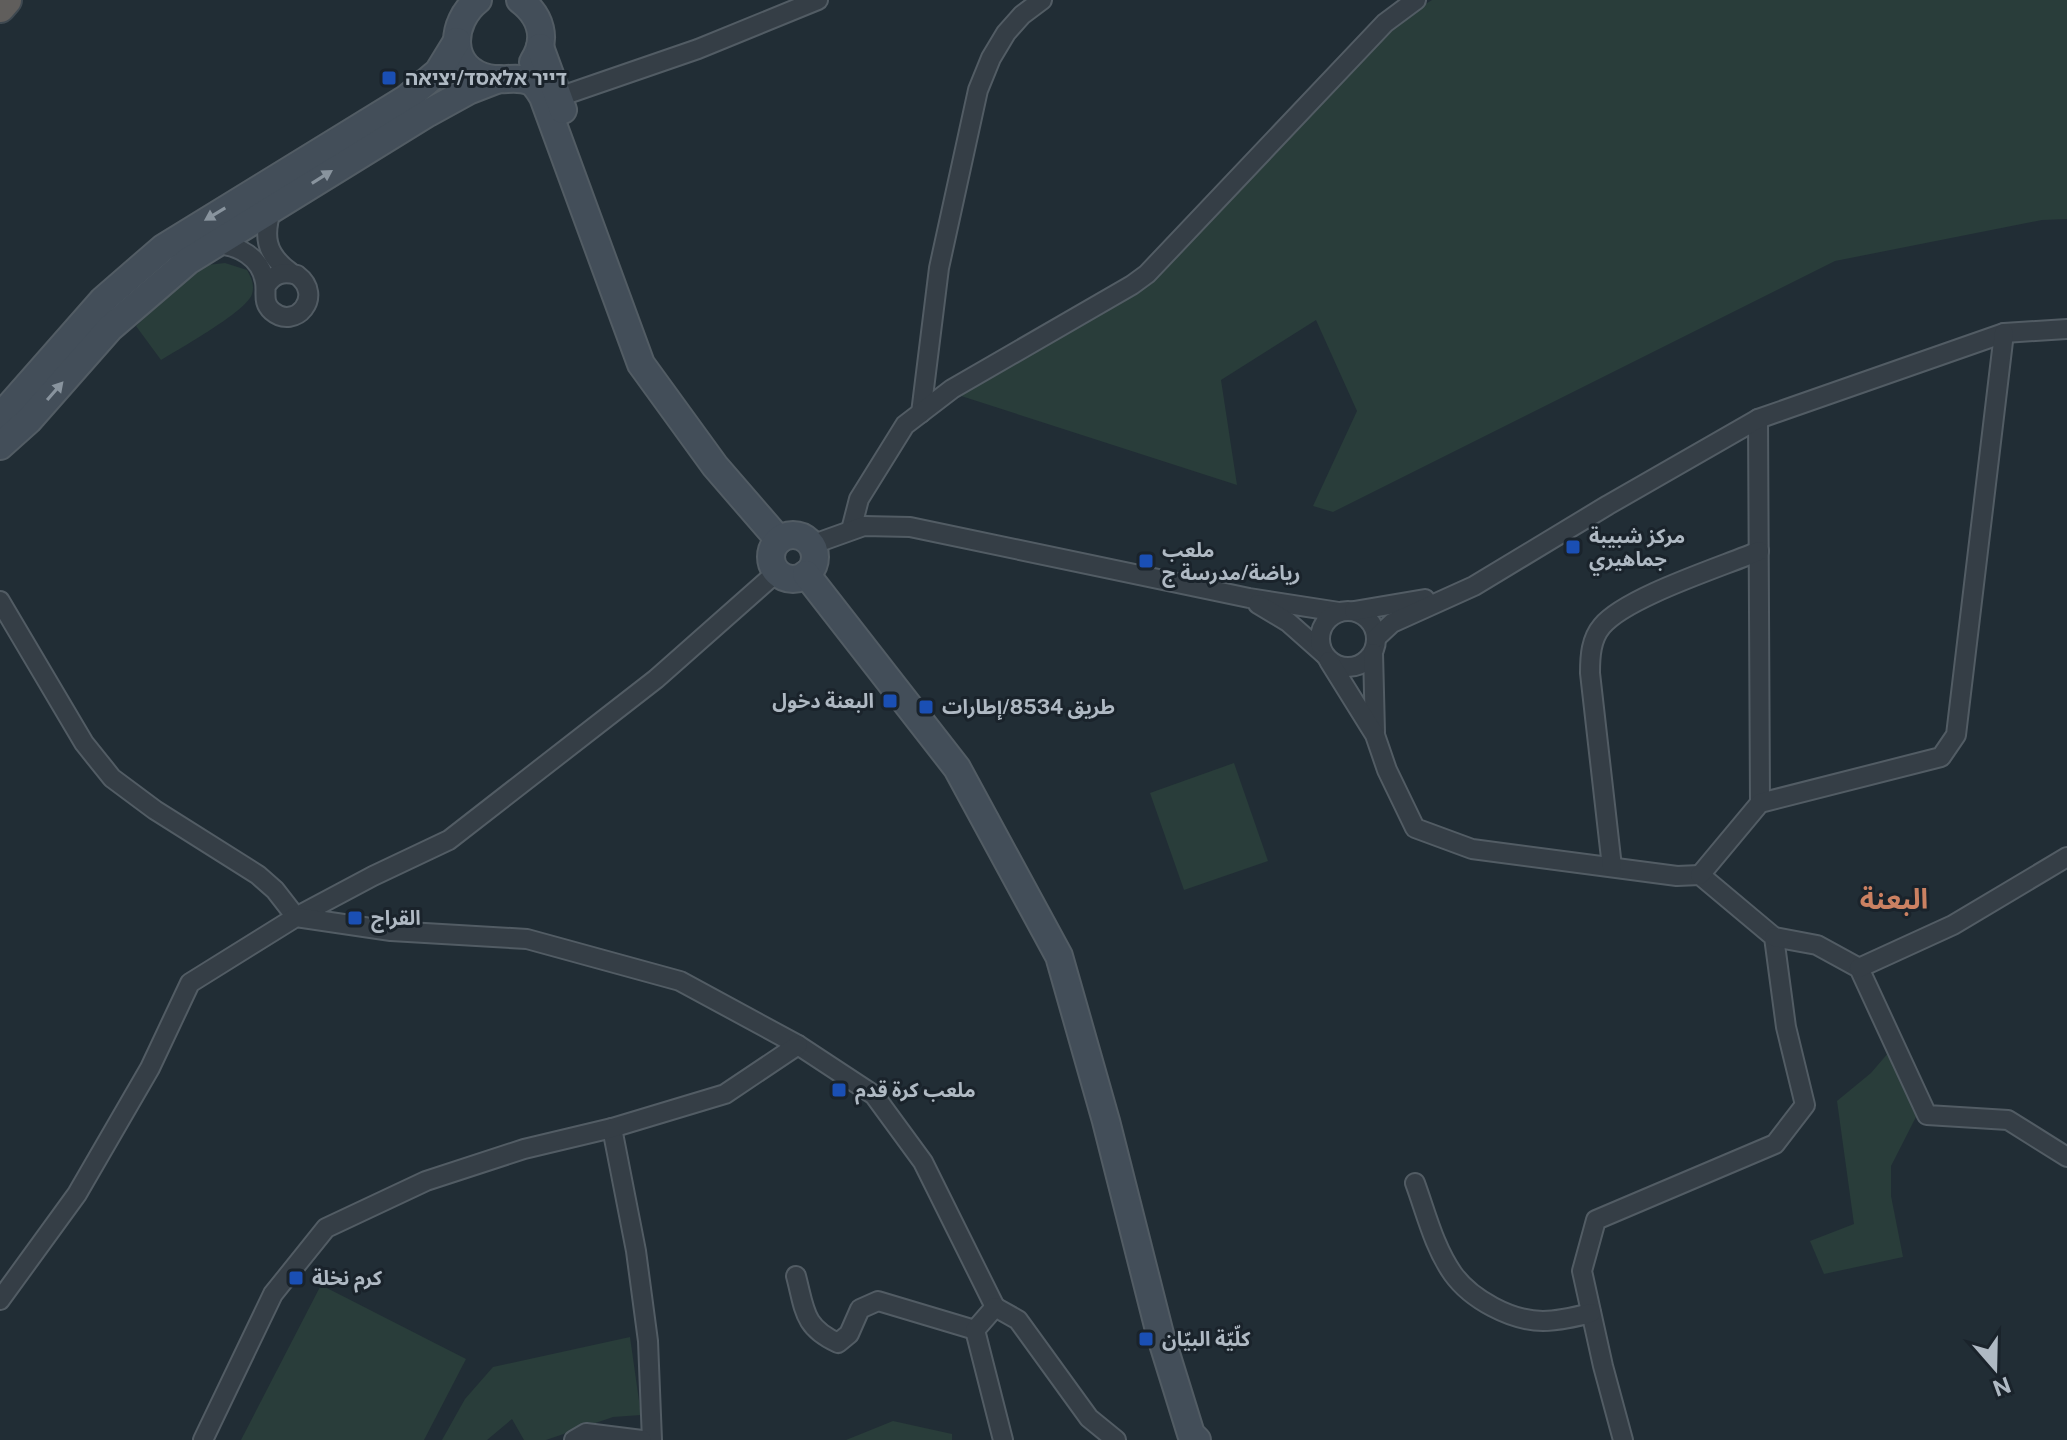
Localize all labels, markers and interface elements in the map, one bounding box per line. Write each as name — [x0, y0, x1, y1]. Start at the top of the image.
place label: דייר אלאסד/יציאה — [405, 66, 567, 90]
marker: דייר אלאסד/יציאה — [380, 69, 398, 87]
one-way arrow — [311, 171, 333, 185]
one-way arrow — [204, 207, 225, 222]
one-way arrow — [46, 381, 63, 401]
place label: مركز شبيبة جماهيري — [1589, 524, 1685, 576]
place label: ملعب رياضة/مدرسة ج — [1162, 538, 1300, 588]
marker: مركز شبيبة جماهيري — [1564, 538, 1582, 556]
marker: ملعب رياضة/مدرسة ج — [1137, 552, 1155, 570]
place label: البعنة دخول — [772, 689, 874, 713]
marker: البعنة دخول — [881, 692, 899, 710]
place label: طريق 8534/إطارات — [942, 695, 1115, 721]
marker: طريق 8534/إطارات — [917, 698, 935, 716]
district label: البعنة — [1860, 882, 1928, 916]
place label: القراج — [371, 906, 421, 933]
marker: القراج — [346, 909, 364, 927]
place label: ملعب كرة قدم — [855, 1078, 976, 1105]
marker: ملعب كرة قدم — [830, 1081, 848, 1099]
place label: كرم نخلة — [312, 1266, 383, 1293]
marker: كرم نخلة — [287, 1269, 305, 1287]
place label: كلّيّة البيّان — [1162, 1324, 1251, 1351]
north arrow — [1955, 1328, 2035, 1408]
marker: كلّيّة البيّان — [1137, 1330, 1155, 1348]
text: N — [1989, 1372, 2014, 1402]

